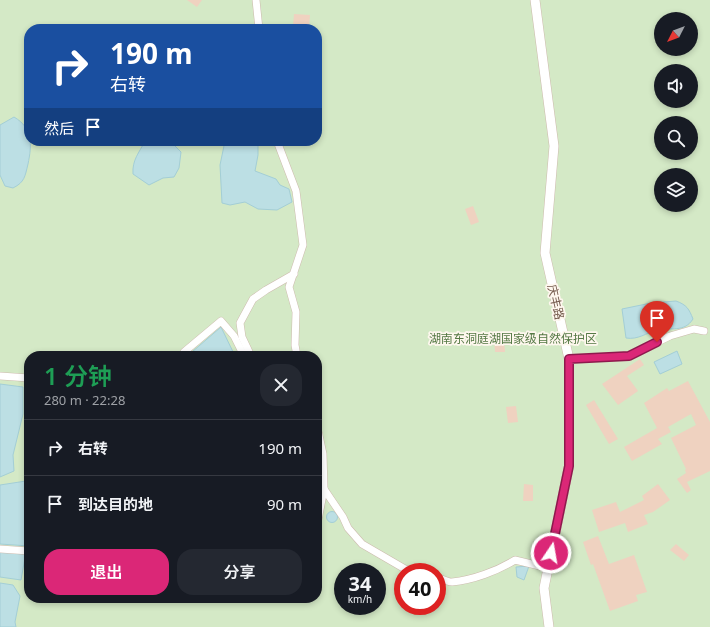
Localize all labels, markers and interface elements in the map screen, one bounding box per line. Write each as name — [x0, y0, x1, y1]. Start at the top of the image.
north arrow — [654, 12, 698, 56]
map controls — [654, 12, 698, 212]
text: 190 m — [110, 34, 193, 72]
icon: right — [44, 40, 96, 92]
button: sound — [654, 64, 698, 108]
text: 右转 — [110, 72, 146, 96]
icon: arrive — [82, 116, 104, 138]
button: search — [654, 116, 698, 160]
text: 然后 — [44, 118, 74, 138]
button: layers — [654, 168, 698, 212]
street label: 庆丰路 — [544, 283, 568, 321]
pin — [640, 301, 674, 342]
icon: arrive — [646, 307, 668, 329]
park label: 湖南东洞庭湖国家级自然保护区 — [429, 330, 597, 347]
text: 1 分钟 — [44, 359, 112, 392]
button: close — [260, 364, 302, 406]
text: 280 m · 22:28 — [44, 391, 125, 409]
icon: right — [44, 437, 66, 459]
text: 右转 — [78, 438, 108, 458]
text: 190 m — [258, 438, 302, 458]
icon: arrive — [44, 493, 66, 515]
text: 到达目的地 — [78, 494, 153, 514]
text: 90 m — [267, 494, 302, 514]
position arrow — [530, 532, 572, 574]
button: 退出 — [44, 549, 169, 595]
button: 分享 — [177, 549, 302, 595]
speed limit sign: 40 — [394, 563, 446, 615]
text: 34 — [349, 570, 371, 597]
text: km/h — [348, 592, 372, 606]

